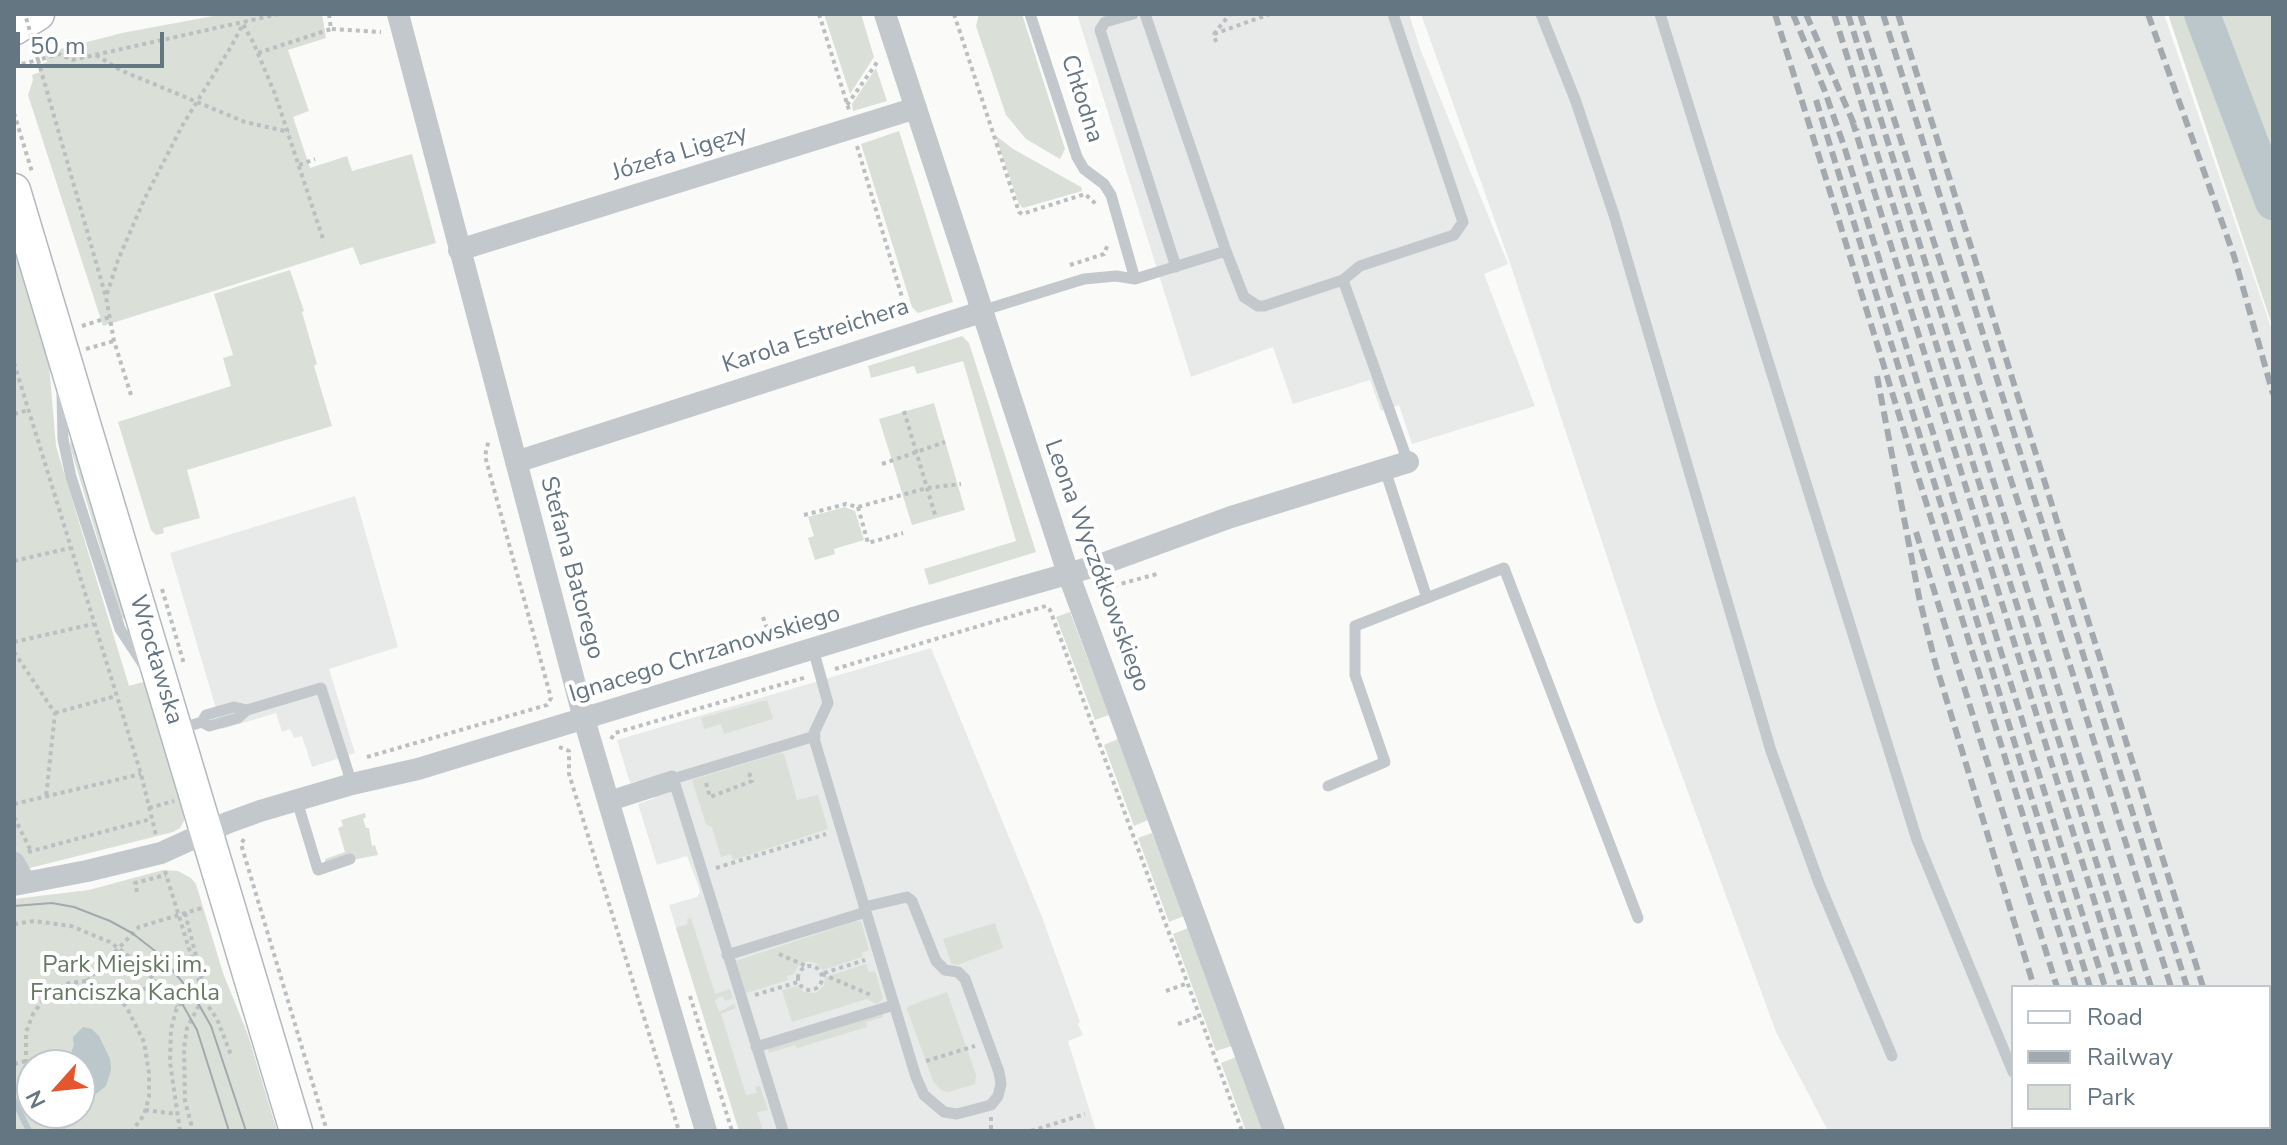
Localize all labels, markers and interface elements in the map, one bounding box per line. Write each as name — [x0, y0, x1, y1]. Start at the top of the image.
scale bar — [20, 16, 168, 66]
text: 50 m — [30, 30, 86, 62]
street label: Chłodna — [1053, 52, 1109, 146]
street label: Józefa Ligęzy — [609, 120, 751, 188]
street label: Karola Estreichera — [719, 293, 913, 381]
street label: Leona Wyczółkowskiego — [1037, 436, 1155, 696]
street label: Stefana Batorego — [533, 473, 609, 663]
street label: Wrocławska — [122, 592, 188, 728]
street label: Ignacego Chrzanowskiego — [566, 600, 844, 710]
park label: Park Miejski im. Franciszka Kachla — [30, 952, 220, 1008]
legend — [2011, 985, 2271, 1129]
text: Road — [2087, 1001, 2143, 1033]
text: Railway — [2087, 1041, 2173, 1073]
north arrow — [16, 1049, 96, 1129]
text: Park — [2087, 1081, 2135, 1113]
text: N — [19, 1085, 54, 1113]

